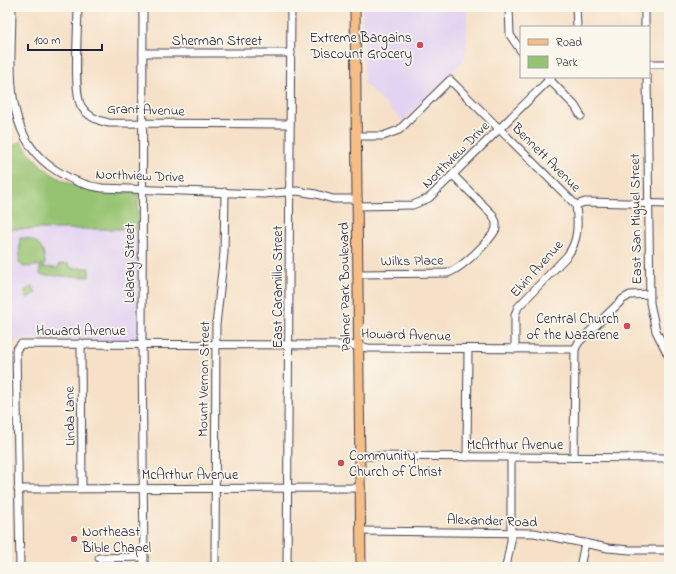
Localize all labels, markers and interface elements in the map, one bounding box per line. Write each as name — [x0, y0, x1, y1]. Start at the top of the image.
scale bar — [28, 26, 102, 52]
legend — [520, 26, 650, 78]
place label: Extreme Bargains Discount Grocery — [310, 28, 412, 66]
street label: Sherman Street — [172, 31, 262, 52]
text: 100 m — [34, 32, 61, 50]
text: Road — [556, 34, 582, 52]
marker: Extreme Bargains Discount Grocery — [415, 40, 425, 50]
text: Park — [556, 54, 578, 72]
street label: Grant Avenue — [107, 99, 186, 122]
street label: Northview Drive — [417, 116, 495, 194]
street label: Bennett Avenue — [506, 118, 586, 198]
street label: East San Miguel Street — [625, 153, 649, 285]
street label: Northview Drive — [95, 164, 185, 189]
street label: Palmer Park Boulevard — [334, 222, 357, 352]
street label: Lelaray Street — [120, 223, 142, 303]
street label: East Caramillo Street — [268, 225, 289, 348]
street label: Elvin Avenue — [506, 235, 569, 302]
street label: Wilks Place — [380, 250, 444, 273]
place label: Central Church of the Nazarene — [526, 309, 620, 346]
street label: Howard Avenue — [36, 321, 127, 342]
street label: Mount Vernon Street — [193, 321, 216, 437]
marker: Central Church of the Nazarene — [622, 321, 632, 331]
street label: Howard Avenue — [361, 323, 452, 348]
street label: Linda Lane — [59, 385, 82, 446]
street label: McArthur Avenue — [467, 435, 564, 456]
place label: Community Church of Christ — [349, 446, 443, 483]
marker: Community Church of Christ — [336, 458, 346, 468]
street label: McArthur Avenue — [142, 465, 239, 486]
street label: Alexander Road — [446, 509, 538, 534]
place label: Northeast Bible Chapel — [81, 522, 151, 559]
marker: Northeast Bible Chapel — [69, 534, 79, 544]

